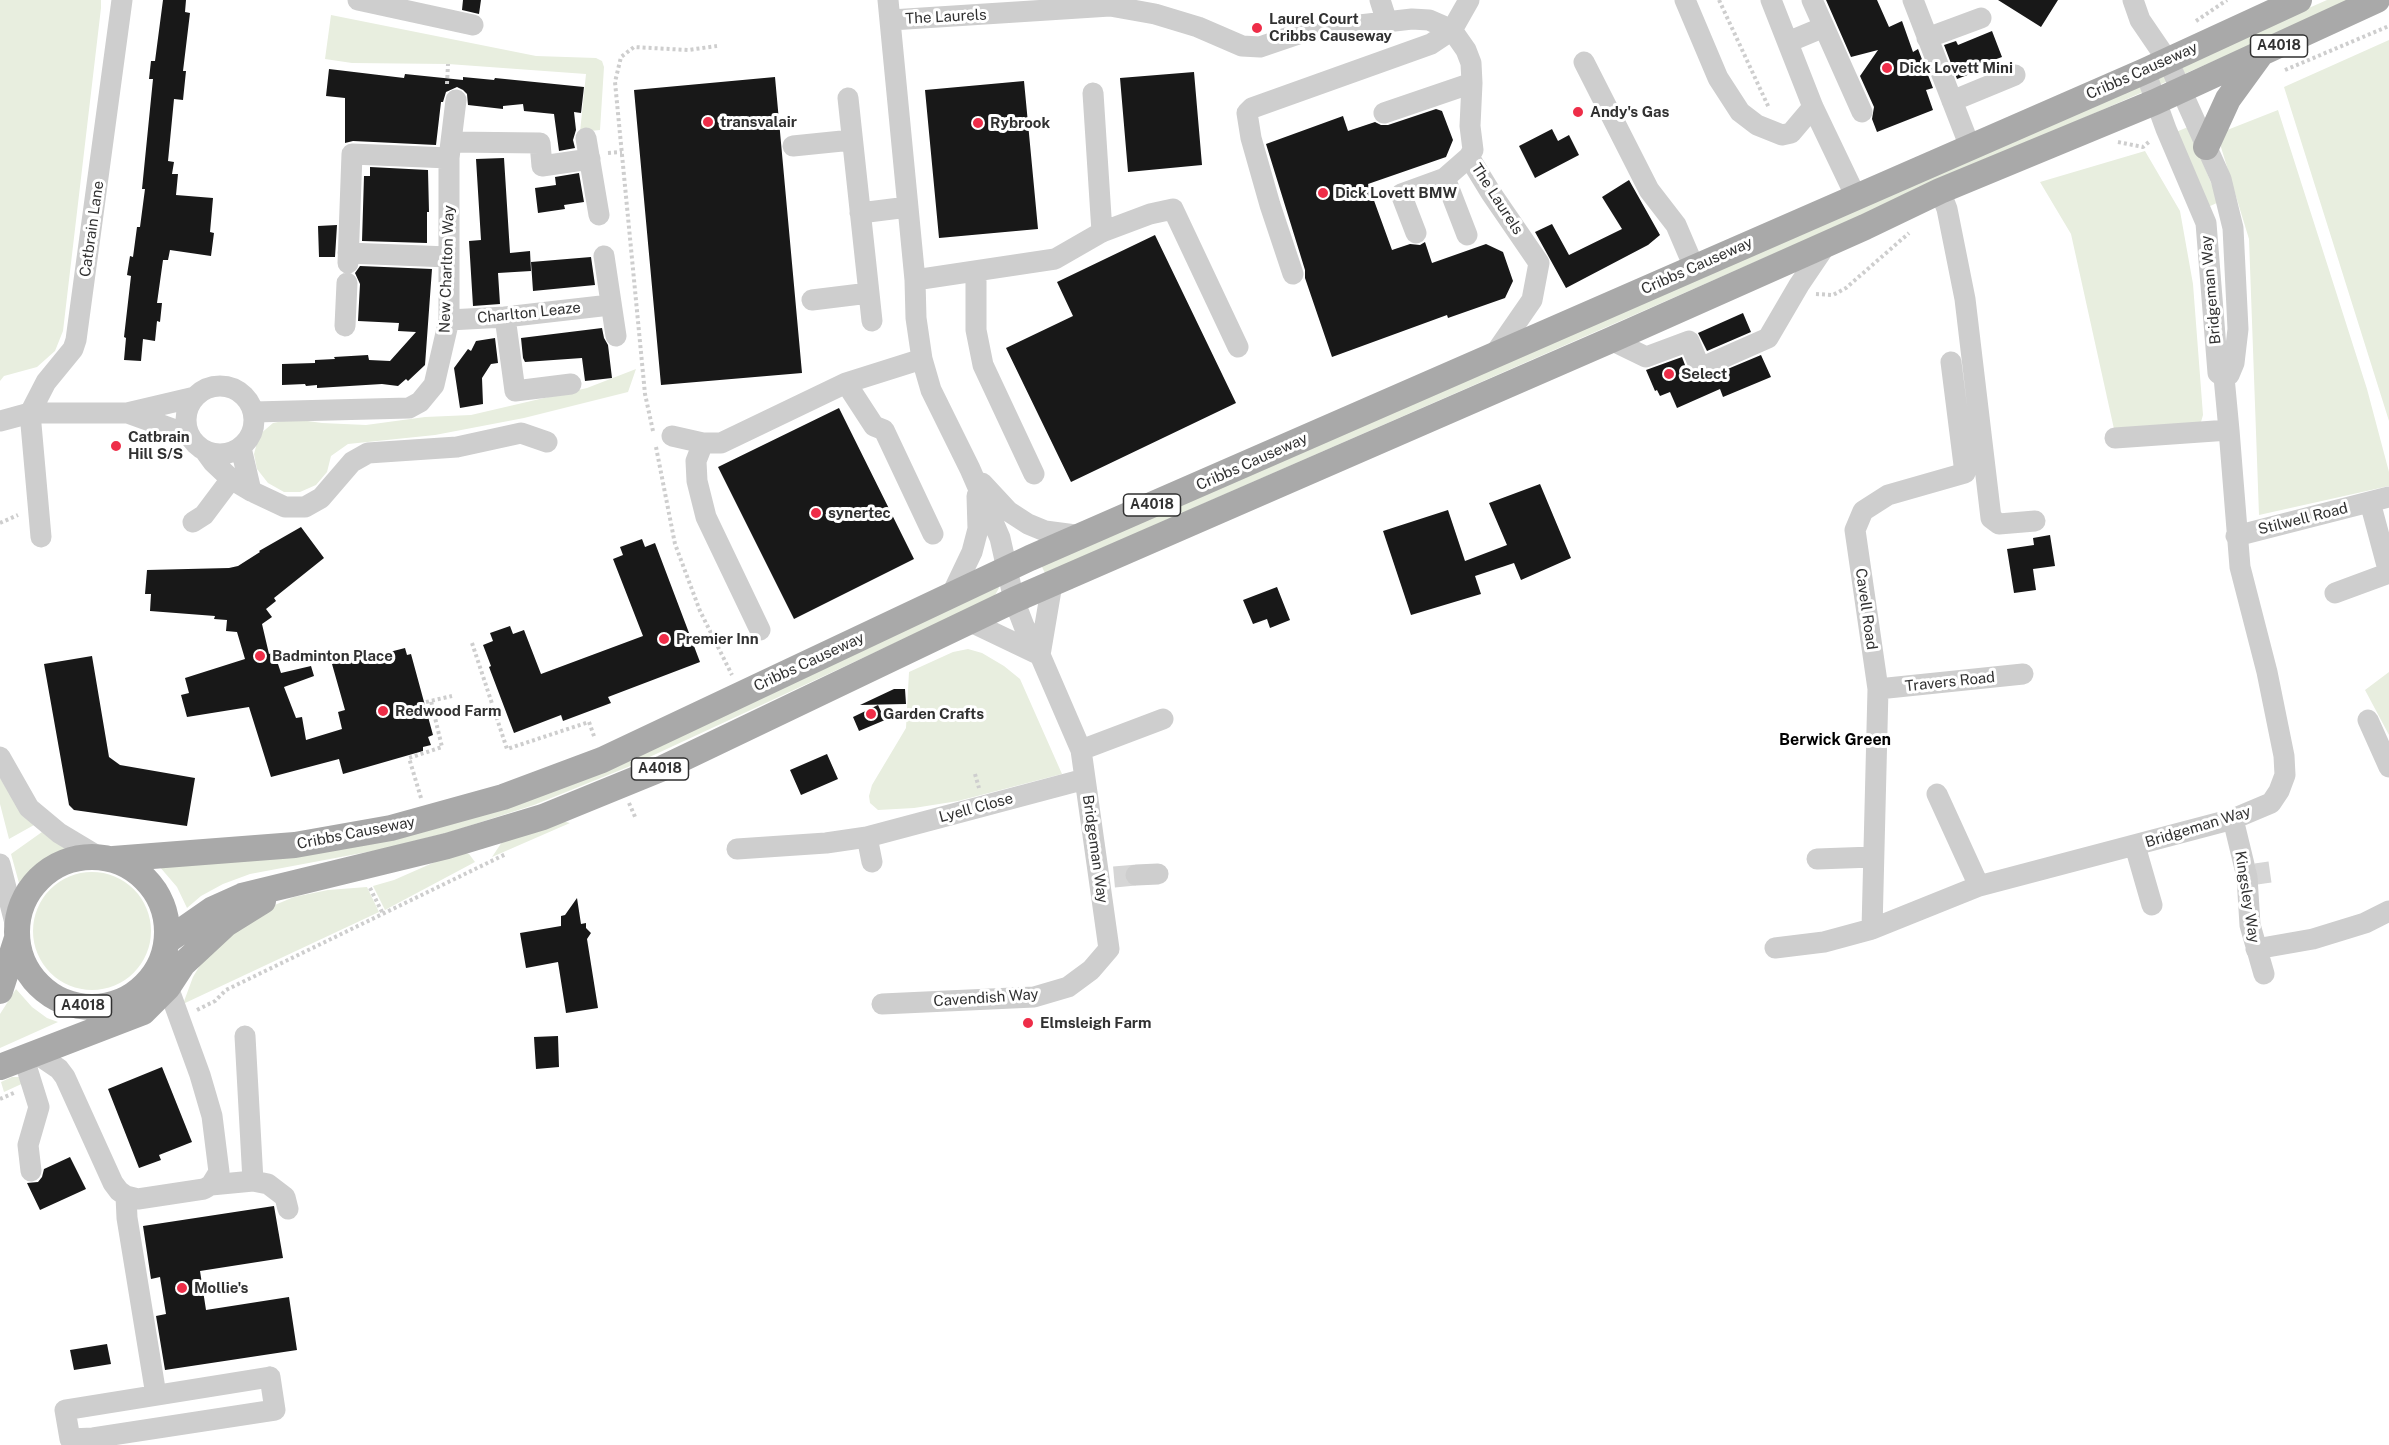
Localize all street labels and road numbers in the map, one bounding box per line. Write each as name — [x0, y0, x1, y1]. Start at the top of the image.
street label: The Laurels — [905, 6, 987, 28]
road number: A4018 — [2250, 35, 2308, 57]
street label: Cribbs Causeway — [2084, 38, 2200, 104]
street label: The Laurels — [1467, 160, 1527, 238]
street label: Catbrain Lane — [76, 180, 108, 278]
street label: New Charlton Way — [436, 205, 458, 333]
street label: Cribbs Causeway — [1639, 233, 1755, 299]
street label: Bridgeman Way — [2197, 235, 2225, 345]
street label: Charlton Leaze — [476, 299, 582, 327]
street label: Cribbs Causeway — [1194, 429, 1310, 495]
road number: A4018 — [1124, 494, 1180, 516]
street label: Stilwell Road — [2256, 499, 2350, 539]
street label: Cavell Road — [1851, 567, 1881, 651]
street label: Cribbs Causeway — [751, 629, 867, 695]
street label: Travers Road — [1904, 668, 1996, 696]
road number: A4018 — [632, 758, 688, 780]
street label: Lyell Close — [937, 789, 1015, 827]
street label: Bridgeman Way — [1078, 794, 1112, 904]
street label: Bridgeman Way — [2143, 802, 2253, 852]
street label: Cribbs Causeway — [295, 813, 417, 853]
street label: Kingsley Way — [2231, 850, 2263, 944]
street label: Cavendish Way — [933, 985, 1039, 1011]
road number: A4018 — [54, 995, 112, 1017]

